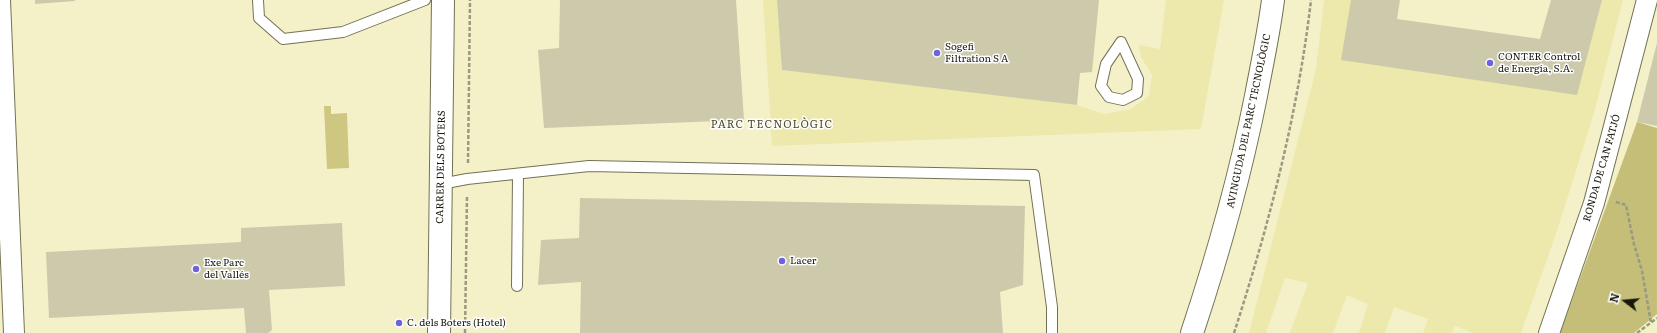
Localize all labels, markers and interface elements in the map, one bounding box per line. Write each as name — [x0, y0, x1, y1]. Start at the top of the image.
street label: AVINGUDA DEL PARC TECNOLÒGIC — [1225, 33, 1273, 209]
place label: Sogefi Filtration S A — [945, 41, 1008, 64]
marker: Sogefi Filtration S A — [932, 48, 942, 58]
place label: CONTER Control de Energía, S.A. — [1498, 51, 1580, 74]
marker: CONTER Control de Energía, S.A. — [1485, 58, 1495, 68]
street label: CARRER DELS BOTERS — [434, 110, 448, 224]
street label: RONDA DE CAN FATJÓ — [1581, 113, 1623, 223]
district label: PARC TECNOLÒGIC — [711, 118, 833, 132]
place label: Lacer — [790, 255, 816, 267]
marker: Lacer — [777, 256, 787, 266]
place label: Exe Parc del Vallés — [204, 257, 249, 280]
marker: Exe Parc del Vallés — [191, 264, 201, 274]
north arrow — [1605, 281, 1645, 321]
text: N — [1605, 291, 1622, 304]
place label: C. dels Boters (Hotel) — [407, 317, 506, 329]
marker: C. dels Boters (Hotel) — [394, 318, 404, 328]

